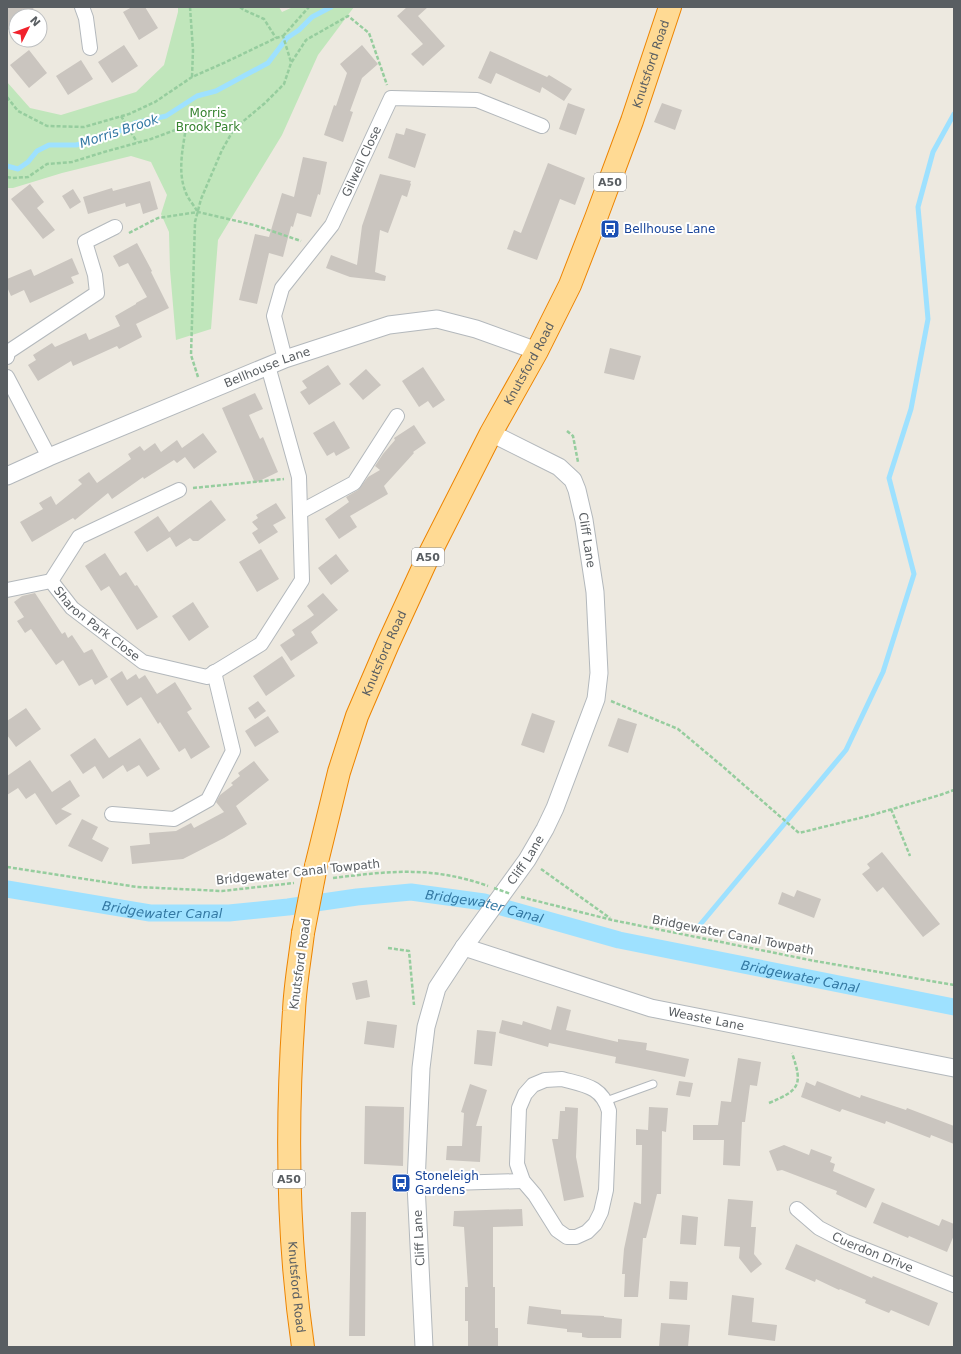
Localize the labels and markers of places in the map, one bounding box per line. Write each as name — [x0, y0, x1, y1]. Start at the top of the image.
bus stop icon: Bellhouse Lane — [599, 218, 621, 240]
place label: Bellhouse Lane — [624, 222, 715, 236]
place label: Stoneleigh Gardens — [415, 1169, 479, 1197]
bus stop icon: Stoneleigh Gardens — [390, 1172, 412, 1194]

